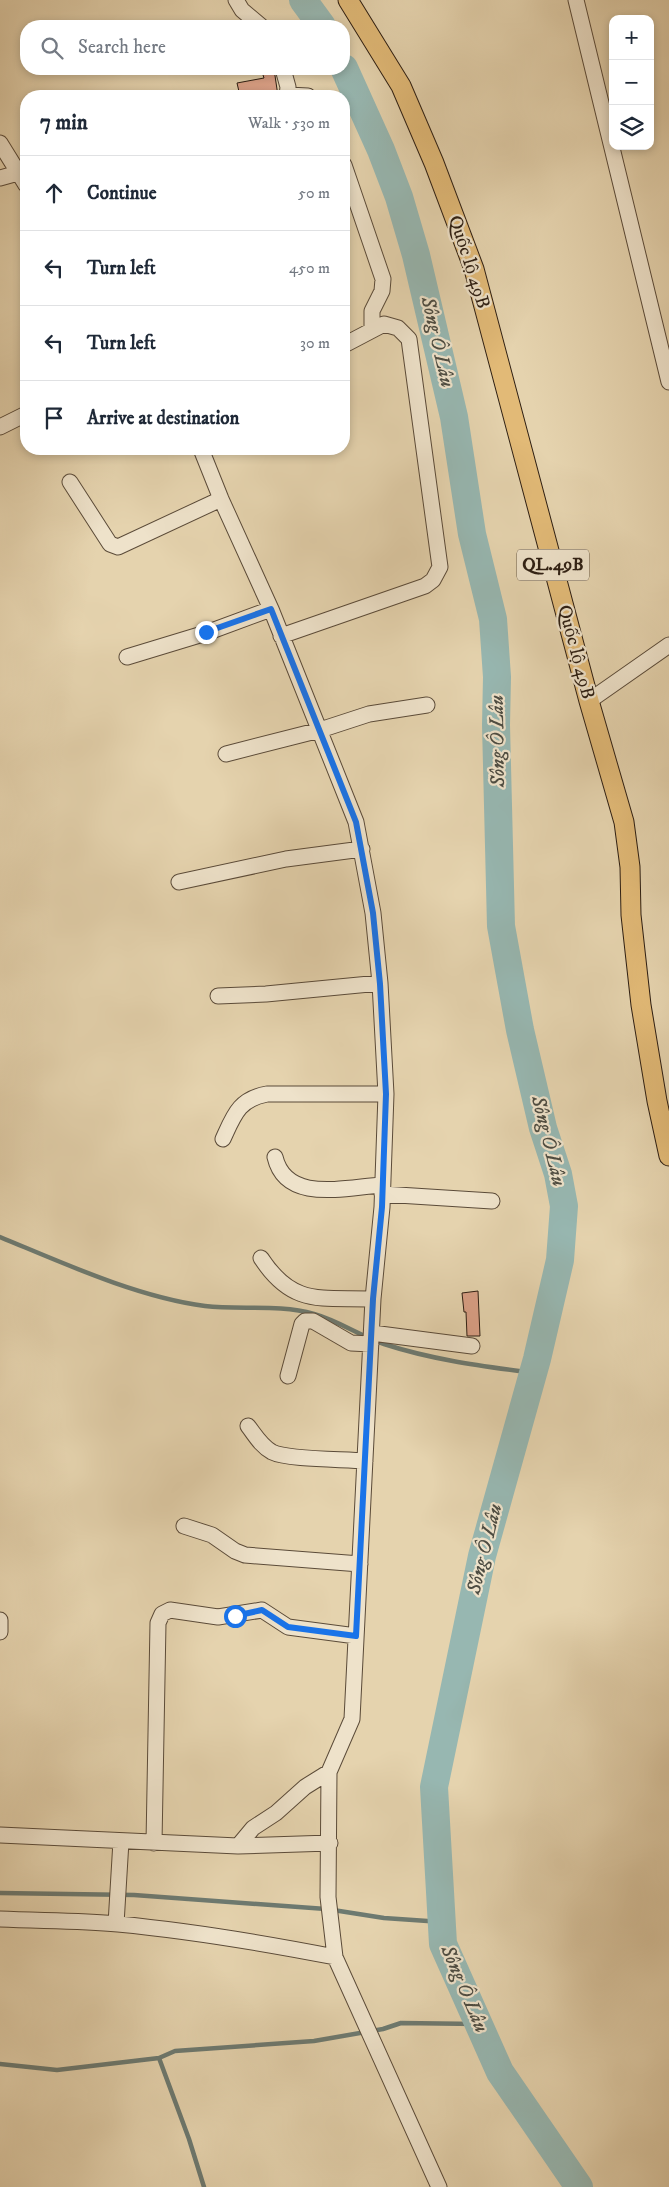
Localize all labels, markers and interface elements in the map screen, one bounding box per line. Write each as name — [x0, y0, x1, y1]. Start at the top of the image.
map controls — [609, 15, 654, 150]
button: + — [609, 15, 654, 60]
search box — [20, 20, 350, 75]
icon: search — [38, 34, 66, 62]
text: Search here — [78, 36, 166, 59]
button: − — [609, 60, 654, 105]
button: layers — [609, 105, 654, 150]
text: 7 min — [40, 110, 88, 136]
text: Walk · 530 m — [248, 113, 330, 133]
icon: ahead — [40, 179, 68, 207]
text: Continue — [87, 182, 157, 205]
text: 50 m — [298, 183, 330, 203]
street label: Quốc lộ 49B — [443, 212, 495, 312]
icon: left — [40, 254, 68, 282]
text: Turn left — [87, 257, 156, 280]
text: 450 m — [289, 258, 330, 278]
water label: Sông Ô Lâu — [414, 293, 460, 390]
icon: left — [40, 329, 68, 357]
text: Turn left — [87, 332, 156, 355]
text: 30 m — [300, 333, 330, 353]
icon: arrive — [40, 404, 68, 432]
text: Arrive at destination — [87, 407, 239, 430]
road number: QL.49B — [517, 550, 589, 580]
street label: Quốc lộ 49B — [552, 602, 600, 702]
route end — [195, 621, 218, 644]
water label: Sông Ô Lâu — [485, 695, 511, 788]
water label: Sông Ô Lâu — [524, 1092, 571, 1189]
water label: Sông Ô Lâu — [461, 1501, 508, 1598]
route start — [224, 1605, 247, 1628]
water label: Sông Ô Lâu — [434, 1941, 494, 2036]

